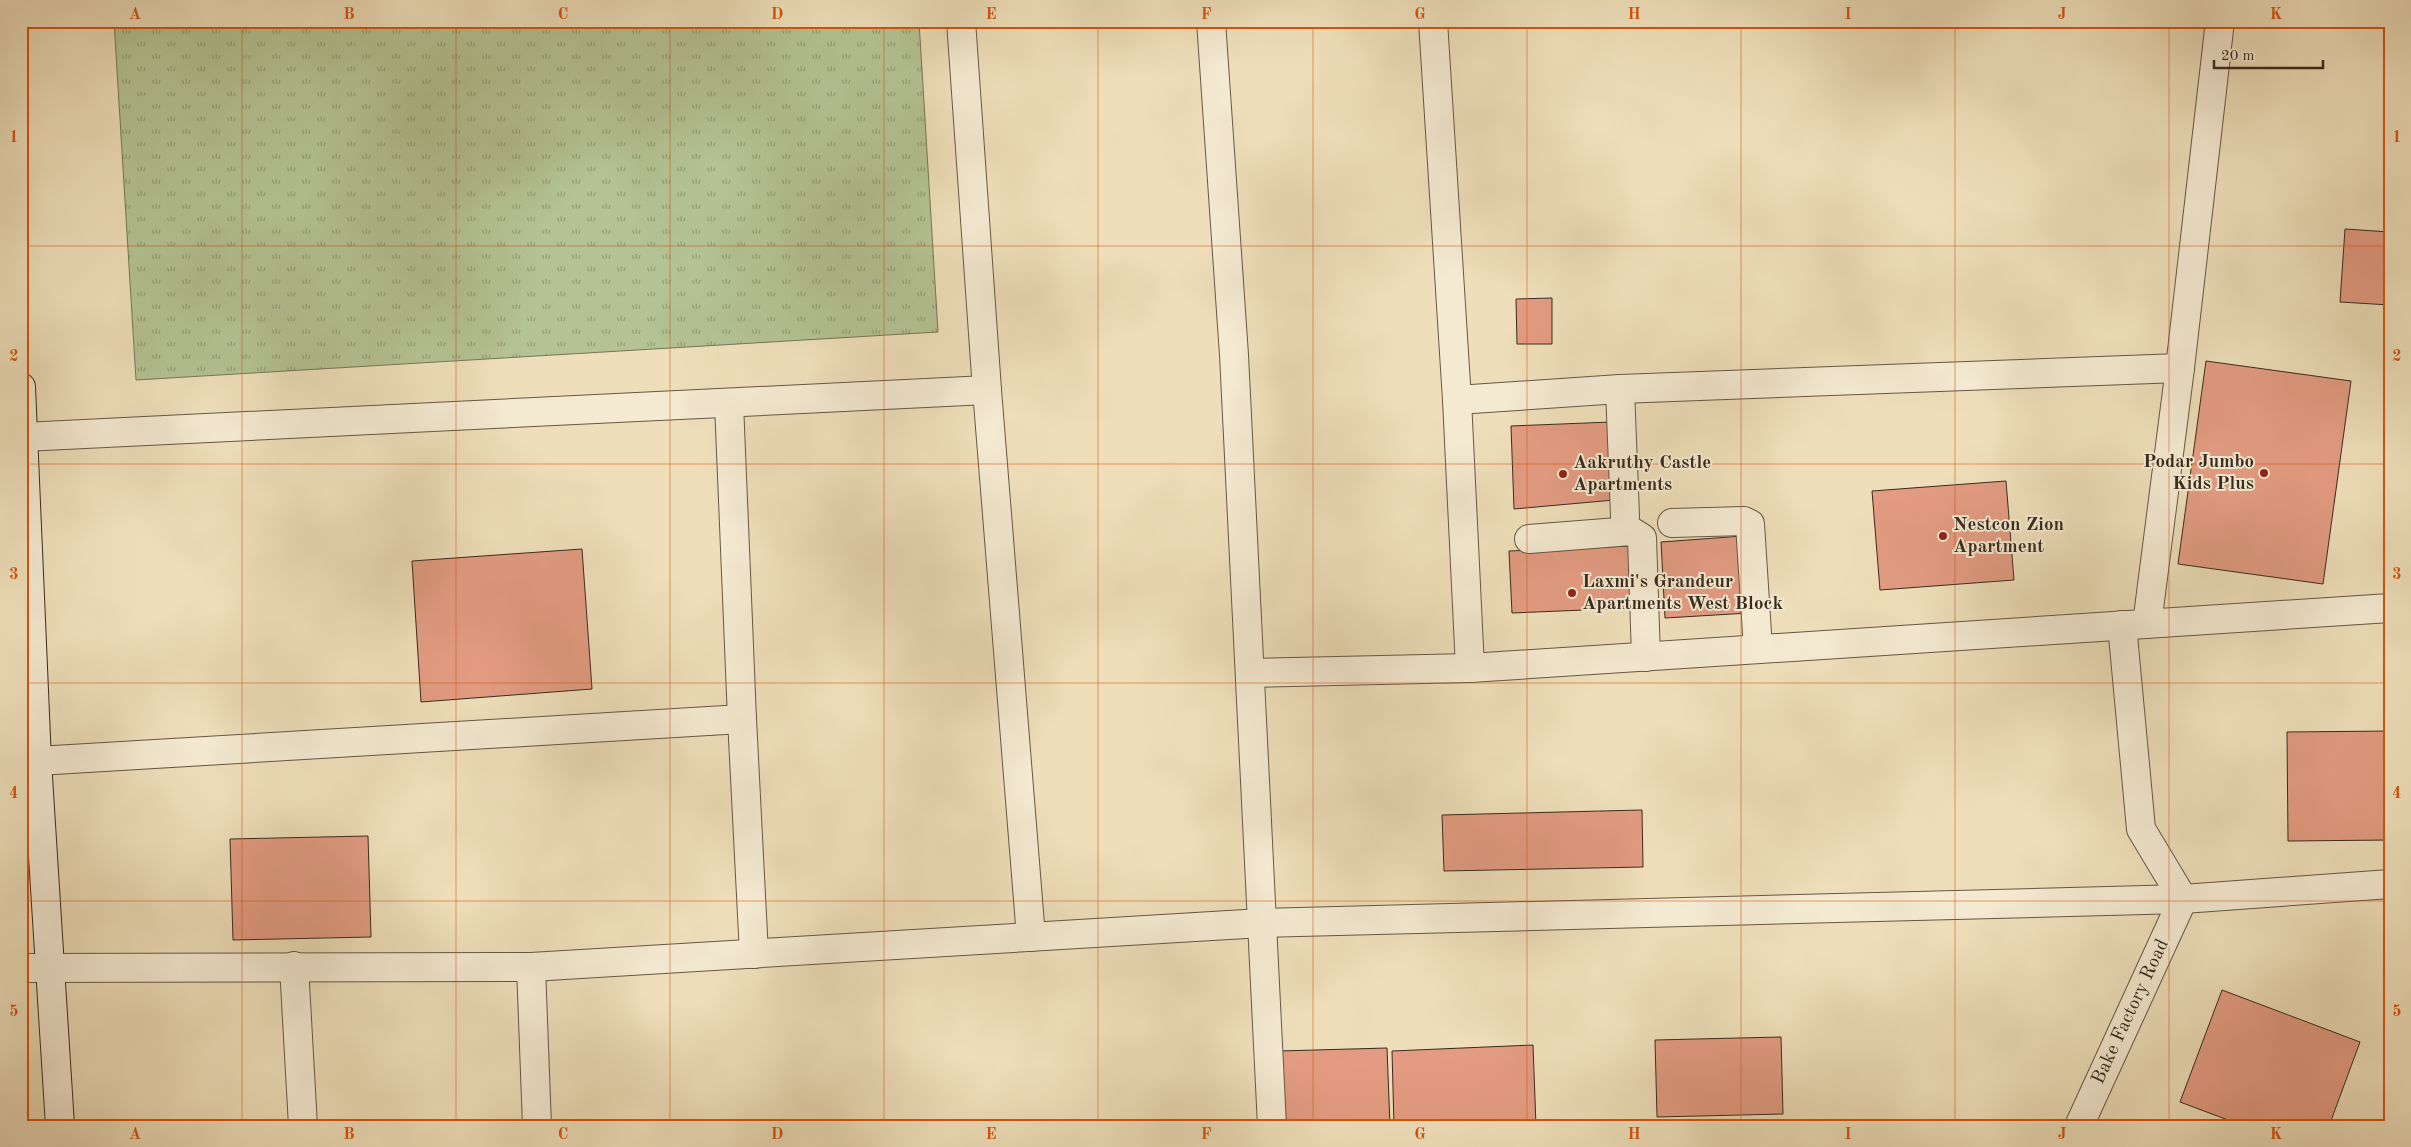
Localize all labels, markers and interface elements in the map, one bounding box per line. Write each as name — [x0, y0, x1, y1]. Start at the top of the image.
text: A — [129, 7, 141, 23]
text: B — [343, 7, 355, 23]
text: C — [558, 7, 568, 23]
text: D — [771, 7, 783, 23]
text: E — [985, 7, 997, 23]
text: F — [1201, 7, 1212, 23]
text: G — [1414, 7, 1426, 23]
text: H — [1627, 7, 1641, 23]
text: I — [1844, 7, 1852, 23]
text: J — [2058, 7, 2067, 23]
text: K — [2270, 7, 2282, 23]
scale bar — [2214, 38, 2322, 70]
text: 20 m — [2221, 49, 2255, 64]
text: 1 — [9, 130, 19, 146]
text: 1 — [2392, 130, 2402, 146]
text: 2 — [9, 349, 19, 365]
text: 2 — [2392, 349, 2402, 365]
place label: Podar Jumbo Kids Plus — [2143, 453, 2254, 494]
place label: Aakruthy Castle Apartments — [1573, 454, 1711, 495]
marker: Podar Jumbo Kids Plus — [2258, 467, 2270, 479]
marker: Aakruthy Castle Apartments — [1557, 468, 1569, 480]
place label: Nestcon Zion Apartment — [1953, 516, 2064, 557]
marker: Nestcon Zion Apartment — [1937, 530, 1949, 542]
text: 3 — [9, 567, 19, 583]
text: 3 — [2392, 567, 2402, 583]
place label: Laxmi's Grandeur Apartments West Block — [1582, 573, 1783, 614]
marker: Laxmi's Grandeur Apartments West Block — [1566, 587, 1578, 599]
text: 4 — [9, 786, 19, 802]
text: 4 — [2392, 786, 2402, 802]
street label: Bake Factory Road — [2089, 937, 2173, 1087]
text: 5 — [9, 1004, 19, 1020]
text: 5 — [2392, 1004, 2402, 1020]
text: A — [129, 1127, 141, 1143]
text: B — [343, 1127, 355, 1143]
text: C — [558, 1127, 568, 1143]
text: D — [771, 1127, 783, 1143]
text: E — [985, 1127, 997, 1143]
text: F — [1201, 1127, 1212, 1143]
text: G — [1414, 1127, 1426, 1143]
text: H — [1627, 1127, 1641, 1143]
text: I — [1844, 1127, 1852, 1143]
text: J — [2058, 1127, 2067, 1143]
text: K — [2270, 1127, 2282, 1143]

